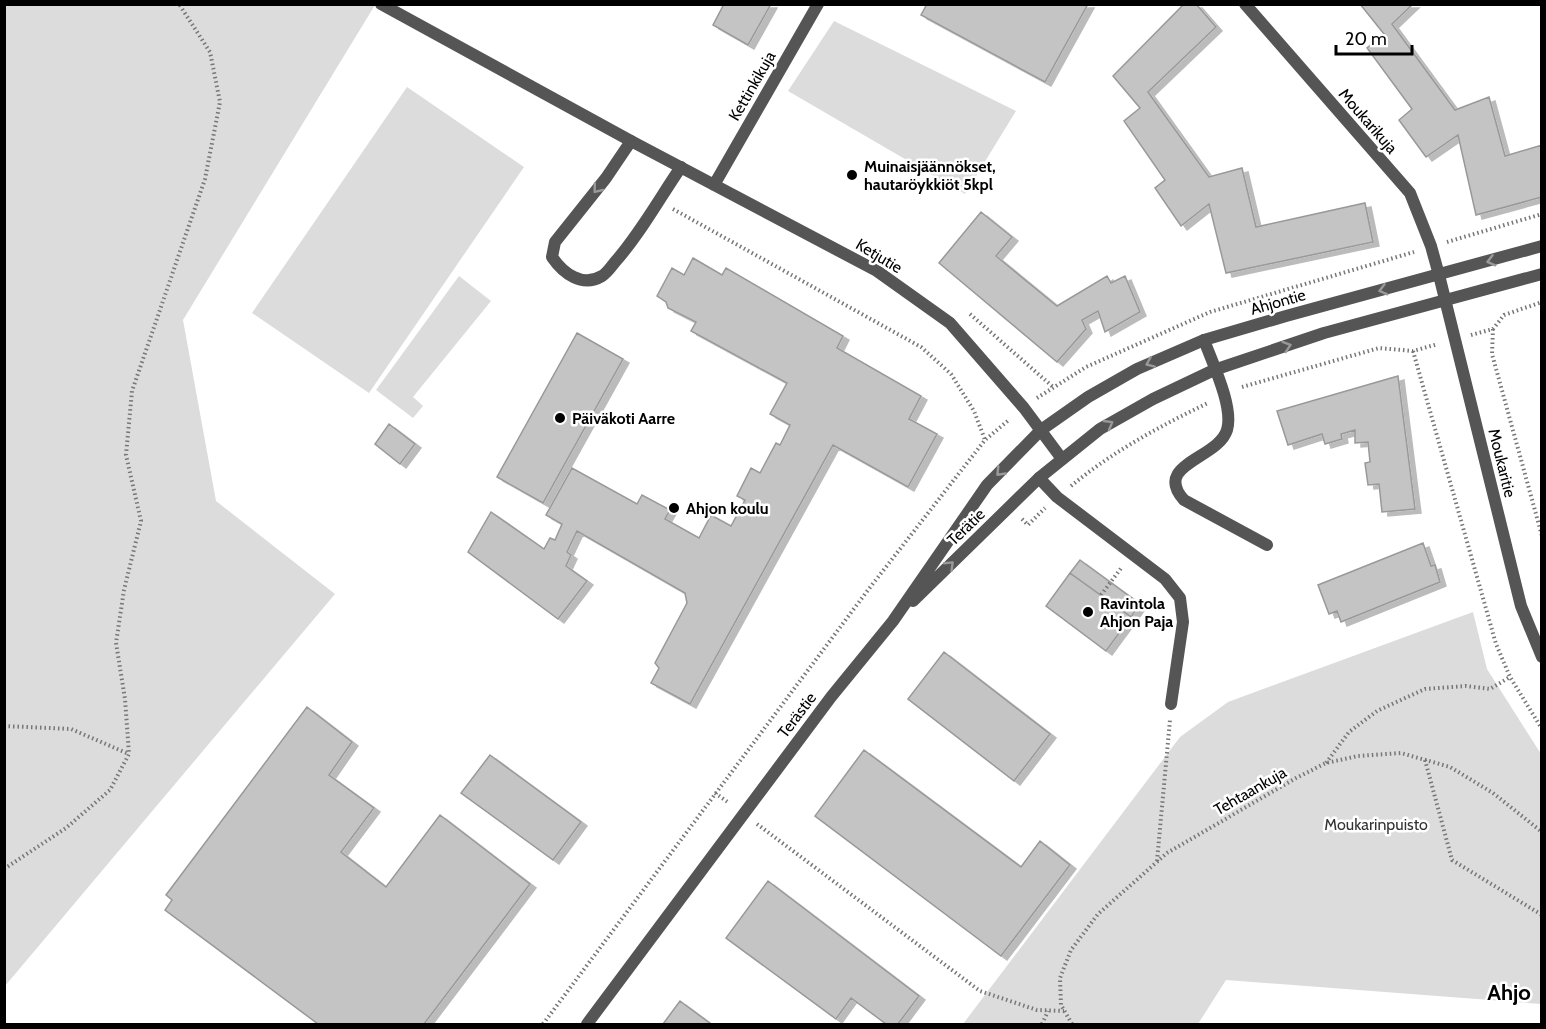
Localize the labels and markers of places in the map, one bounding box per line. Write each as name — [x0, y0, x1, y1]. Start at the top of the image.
place label: Muinaisjäännökset, hautaröykkiöt 5kpl — [864, 157, 996, 194]
marker: Muinaisjäännökset, hautaröykkiöt 5kpl — [845, 168, 859, 182]
place label: Päiväkoti Aarre — [572, 409, 675, 428]
marker: Päiväkoti Aarre — [553, 411, 567, 425]
place label: Ahjon koulu — [686, 499, 769, 518]
marker: Ahjon koulu — [667, 501, 681, 515]
place label: Ravintola Ahjon Paja — [1100, 594, 1173, 631]
marker: Ravintola Ahjon Paja — [1081, 605, 1095, 619]

